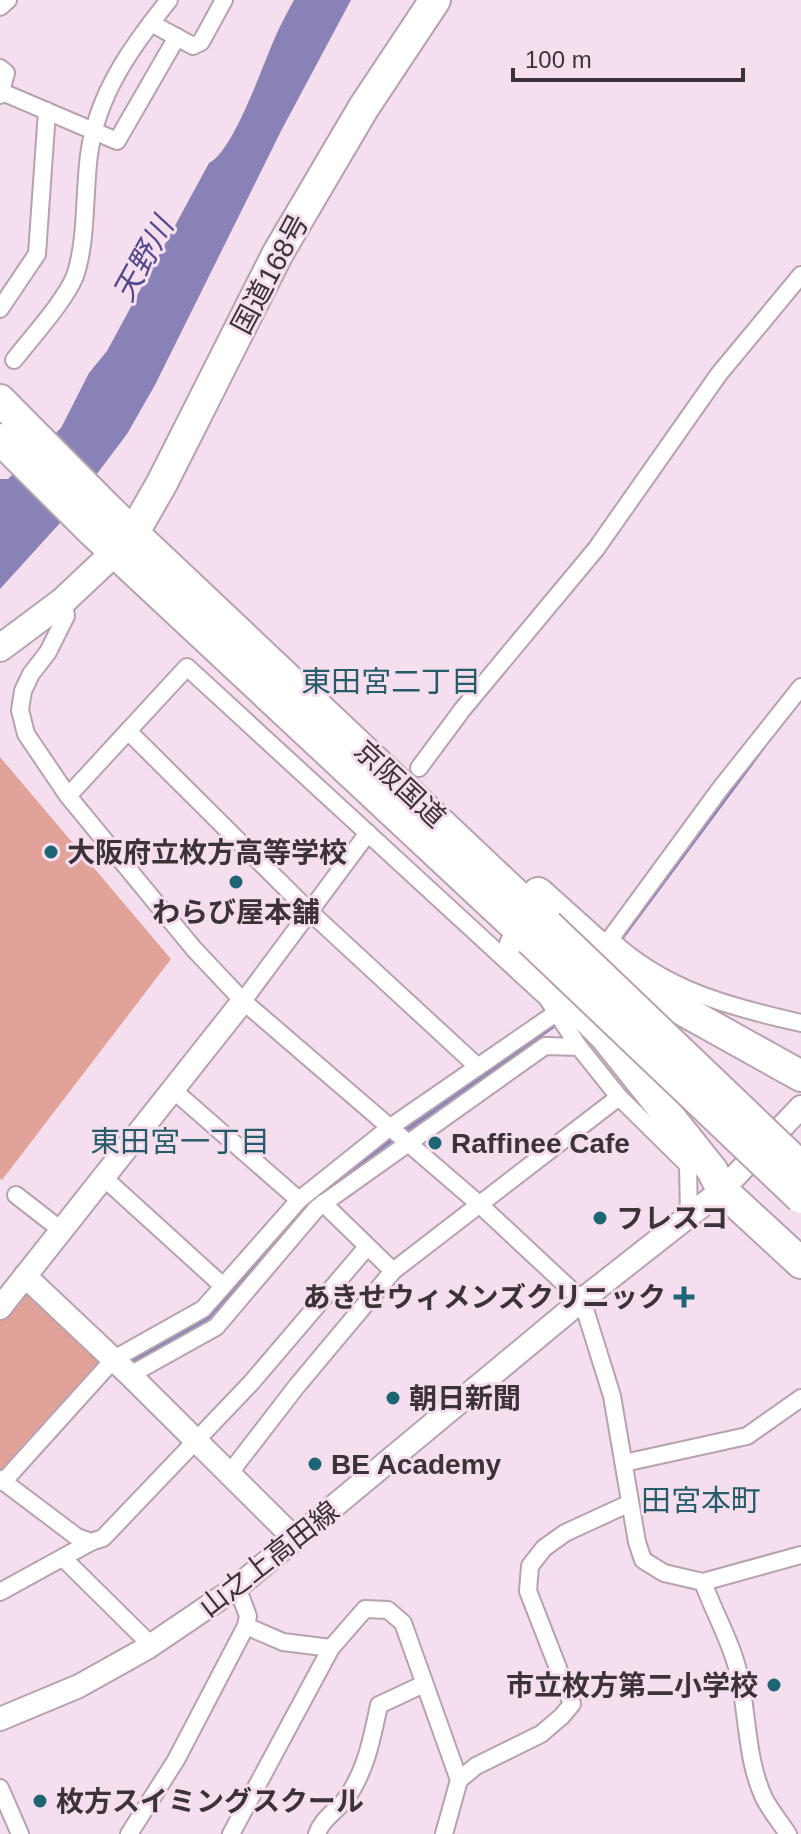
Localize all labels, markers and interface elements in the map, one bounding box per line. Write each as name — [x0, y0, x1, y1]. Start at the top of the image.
scale bar — [513, 32, 743, 82]
text: 100 m — [525, 46, 592, 73]
water label: 天野川 — [107, 209, 181, 306]
street label: 国道168号 — [226, 209, 314, 339]
district label: 東田宮二丁目 — [301, 665, 481, 698]
street label: 京阪国道 — [348, 734, 452, 834]
place label: 大阪府立枚方高等学校 — [67, 837, 347, 868]
marker: 大阪府立枚方高等学校 — [42, 843, 60, 861]
marker: わらび屋本舗 — [227, 873, 245, 891]
place label: わらび屋本舗 — [152, 897, 320, 928]
district label: 東田宮一丁目 — [90, 1125, 270, 1158]
place label: Raffinee Cafe — [451, 1128, 630, 1159]
marker: Raffinee Cafe — [426, 1134, 444, 1152]
place label: フレスコ — [616, 1203, 728, 1234]
marker: フレスコ — [591, 1209, 609, 1227]
place label: あきせウィメンズクリニック — [303, 1282, 666, 1313]
marker: あきせウィメンズクリニック — [673, 1286, 695, 1308]
place label: 朝日新聞 — [409, 1383, 521, 1414]
marker: 朝日新聞 — [384, 1389, 402, 1407]
place label: BE Academy — [331, 1449, 502, 1480]
marker: BE Academy — [306, 1455, 324, 1473]
district label: 田宮本町 — [641, 1484, 761, 1517]
street label: 山之上高田線 — [193, 1495, 345, 1623]
place label: 市立枚方第二小学校 — [506, 1670, 758, 1701]
marker: 市立枚方第二小学校 — [765, 1676, 783, 1694]
place label: 枚方スイミングスクール — [56, 1786, 364, 1817]
marker: 枚方スイミングスクール — [31, 1792, 49, 1810]

